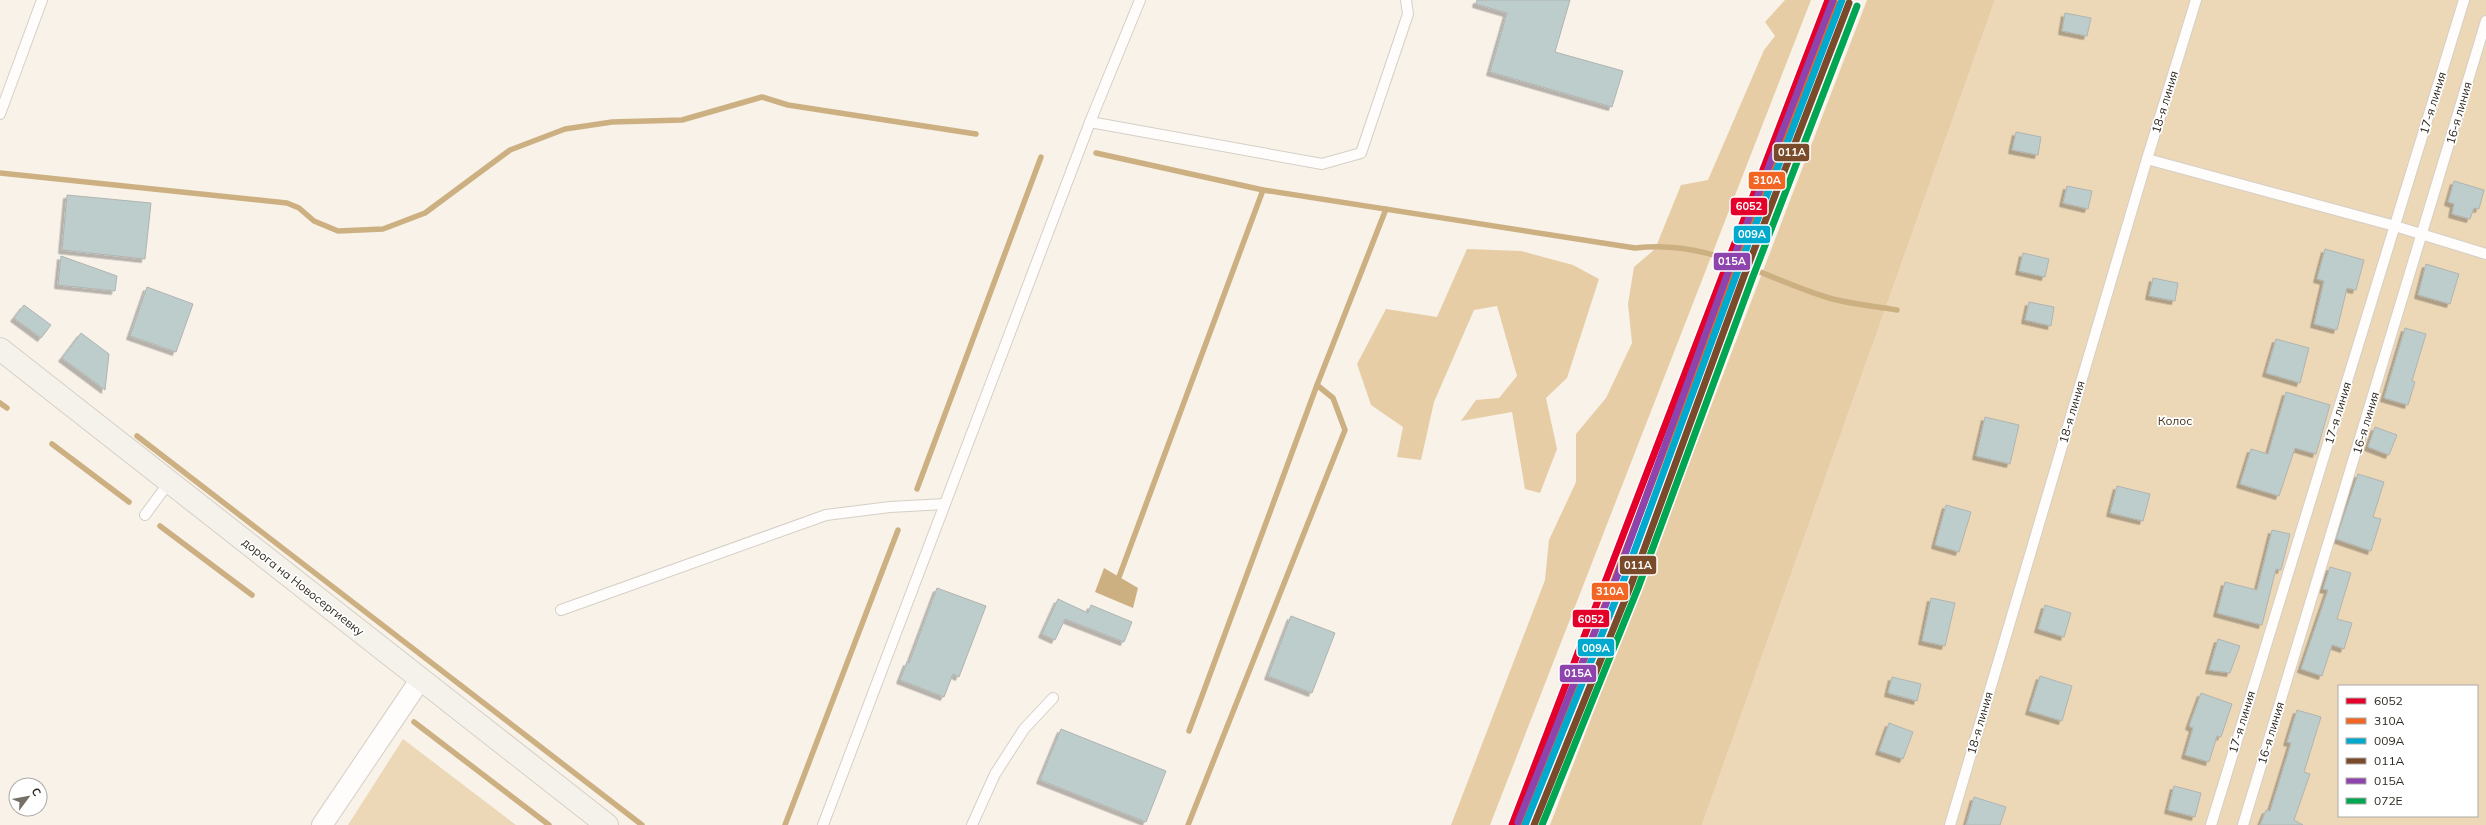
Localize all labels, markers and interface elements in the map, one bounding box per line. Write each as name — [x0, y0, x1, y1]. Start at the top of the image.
street label: 18-я линия — [2148, 69, 2181, 135]
street label: 17-я линия — [2416, 70, 2449, 136]
street label: 16-я линия — [2442, 80, 2475, 146]
line badge: 011А — [1773, 143, 1810, 162]
text: 011А — [1778, 145, 1807, 159]
line badge: 310А — [1748, 171, 1786, 190]
text: 310А — [1753, 173, 1782, 187]
line badge: 6052 — [1730, 197, 1768, 216]
text: 6052 — [1736, 199, 1763, 213]
line badge: 009А — [1733, 225, 1771, 244]
text: 009А — [1738, 227, 1767, 241]
line badge: 015А — [1713, 252, 1751, 271]
text: 015А — [1718, 254, 1747, 268]
street label: 18-я линия — [2055, 379, 2088, 445]
street label: 17-я линия — [2321, 380, 2354, 446]
street label: 16-я линия — [2349, 390, 2382, 456]
park label: Колос — [2158, 413, 2192, 428]
street label: дорога на Новосергиевку — [239, 534, 368, 639]
line badge: 011А — [1619, 555, 1657, 575]
text: 011А — [1624, 558, 1653, 572]
line badge: 310А — [1591, 582, 1629, 601]
text: 310А — [1596, 584, 1625, 598]
line badge: 6052 — [1572, 609, 1610, 628]
text: 6052 — [1578, 612, 1605, 626]
line badge: 009А — [1577, 638, 1615, 657]
text: 009А — [1582, 641, 1611, 655]
line badge: 015А — [1559, 664, 1597, 683]
text: 015А — [1564, 666, 1593, 680]
legend — [2338, 685, 2478, 817]
street label: 17-я линия — [2225, 689, 2258, 755]
street label: 18-я линия — [1963, 690, 1996, 756]
text: 6052 — [2374, 693, 2403, 708]
street label: 16-я линия — [2254, 700, 2287, 766]
text: 310А — [2374, 713, 2405, 728]
text: 009А — [2374, 733, 2405, 748]
text: 011А — [2374, 753, 2405, 768]
text: 015А — [2374, 773, 2405, 788]
north arrow — [8, 777, 48, 817]
text: С — [29, 785, 45, 799]
text: 072Е — [2374, 793, 2403, 808]

